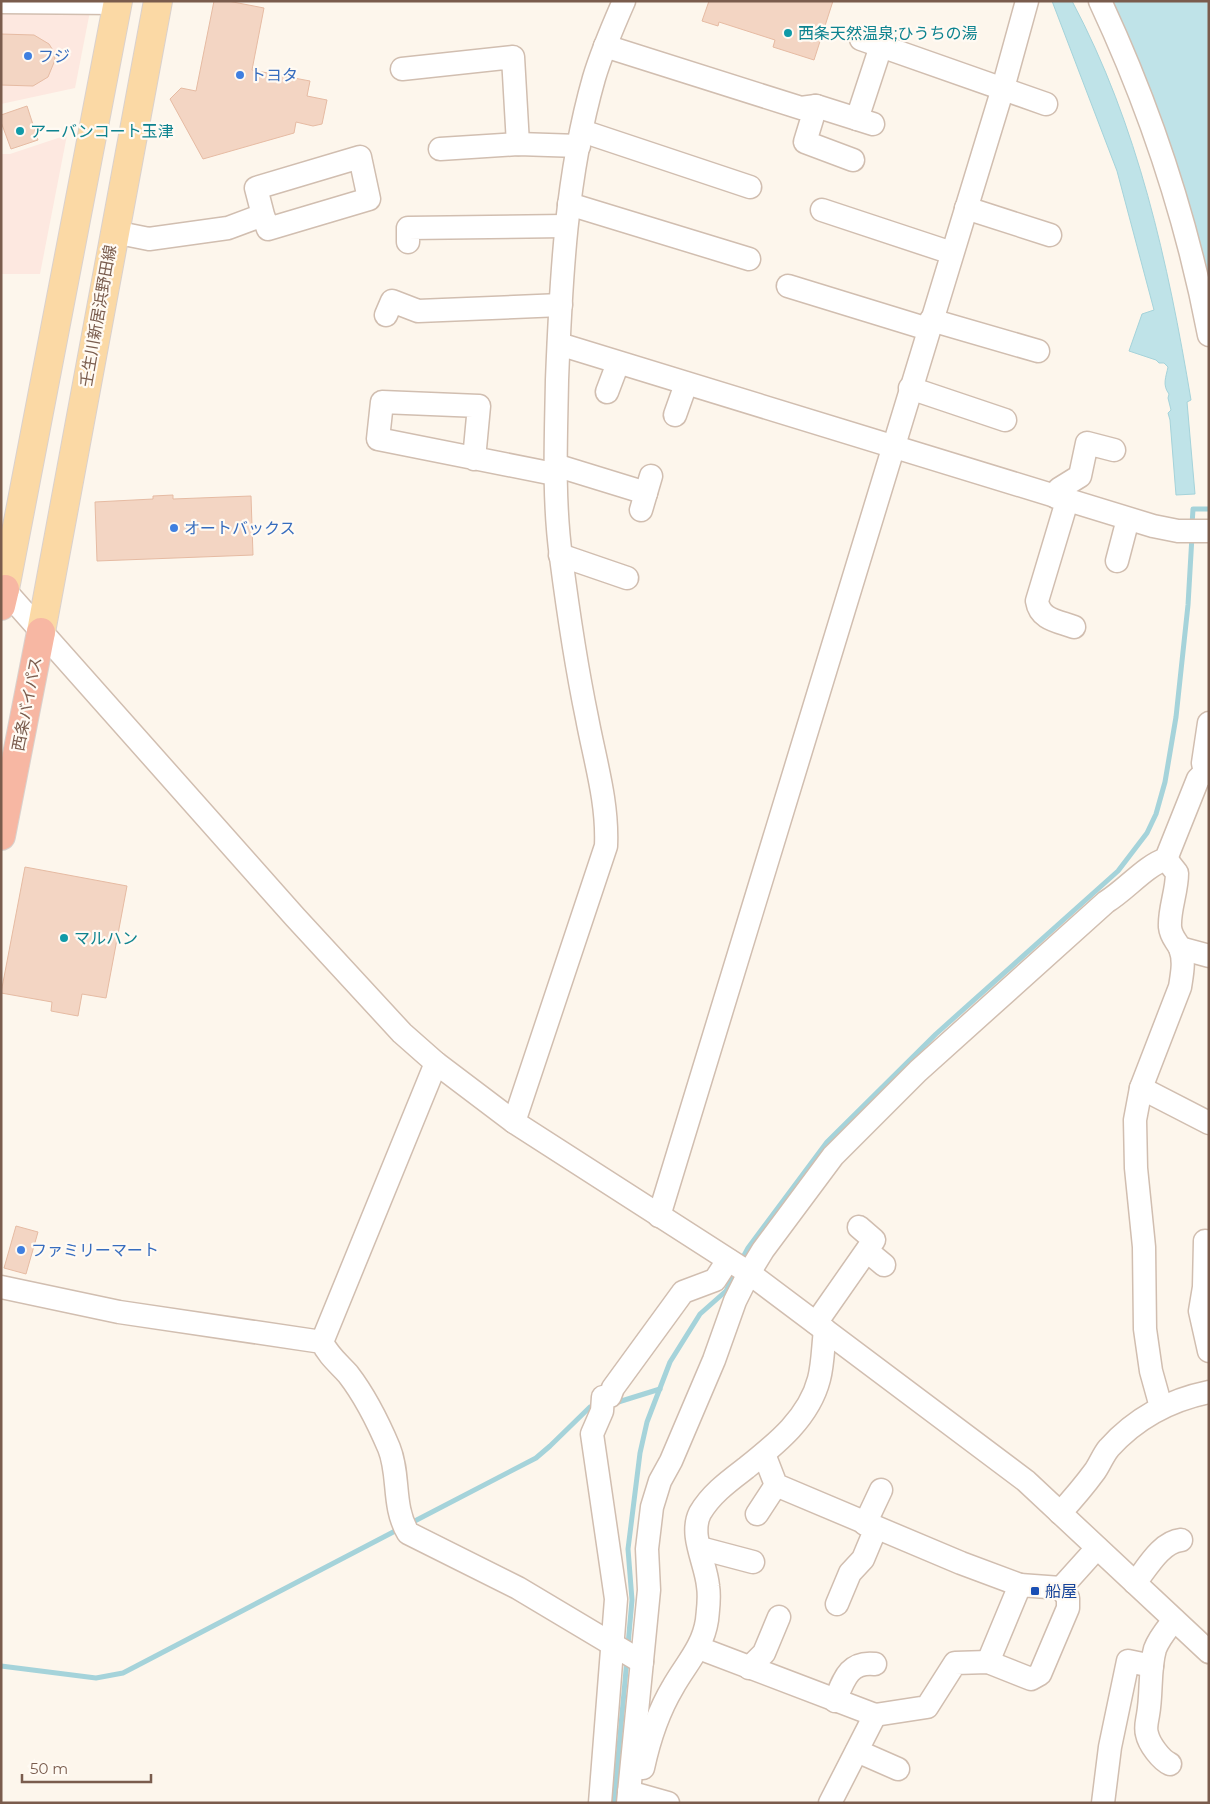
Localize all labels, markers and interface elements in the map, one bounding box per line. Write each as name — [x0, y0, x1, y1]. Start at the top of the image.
place label: 西条天然温泉;ひうちの湯 — [798, 24, 977, 43]
marker: 西条天然温泉;ひうちの湯 — [782, 27, 794, 39]
place label: フジ — [38, 47, 70, 66]
marker: フジ — [22, 50, 34, 62]
place label: トヨタ — [250, 66, 298, 85]
marker: トヨタ — [234, 69, 246, 81]
place label: アーバンコート玉津 — [30, 122, 174, 141]
marker: アーバンコート玉津 — [14, 125, 26, 137]
street label: 壬生川新居浜野田線 — [76, 243, 120, 389]
place label: オートバックス — [184, 519, 296, 538]
marker: オートバックス — [168, 522, 180, 534]
street label: 西条バイパス — [9, 655, 45, 753]
place label: マルハン — [74, 929, 138, 948]
marker: マルハン — [58, 932, 70, 944]
place label: ファミリーマート — [31, 1241, 159, 1260]
marker: ファミリーマート — [15, 1244, 27, 1256]
place label: 船屋 — [1045, 1582, 1077, 1601]
marker: 船屋 — [1029, 1585, 1041, 1597]
scale bar — [22, 1752, 151, 1784]
text: 50 m — [30, 1759, 68, 1778]

